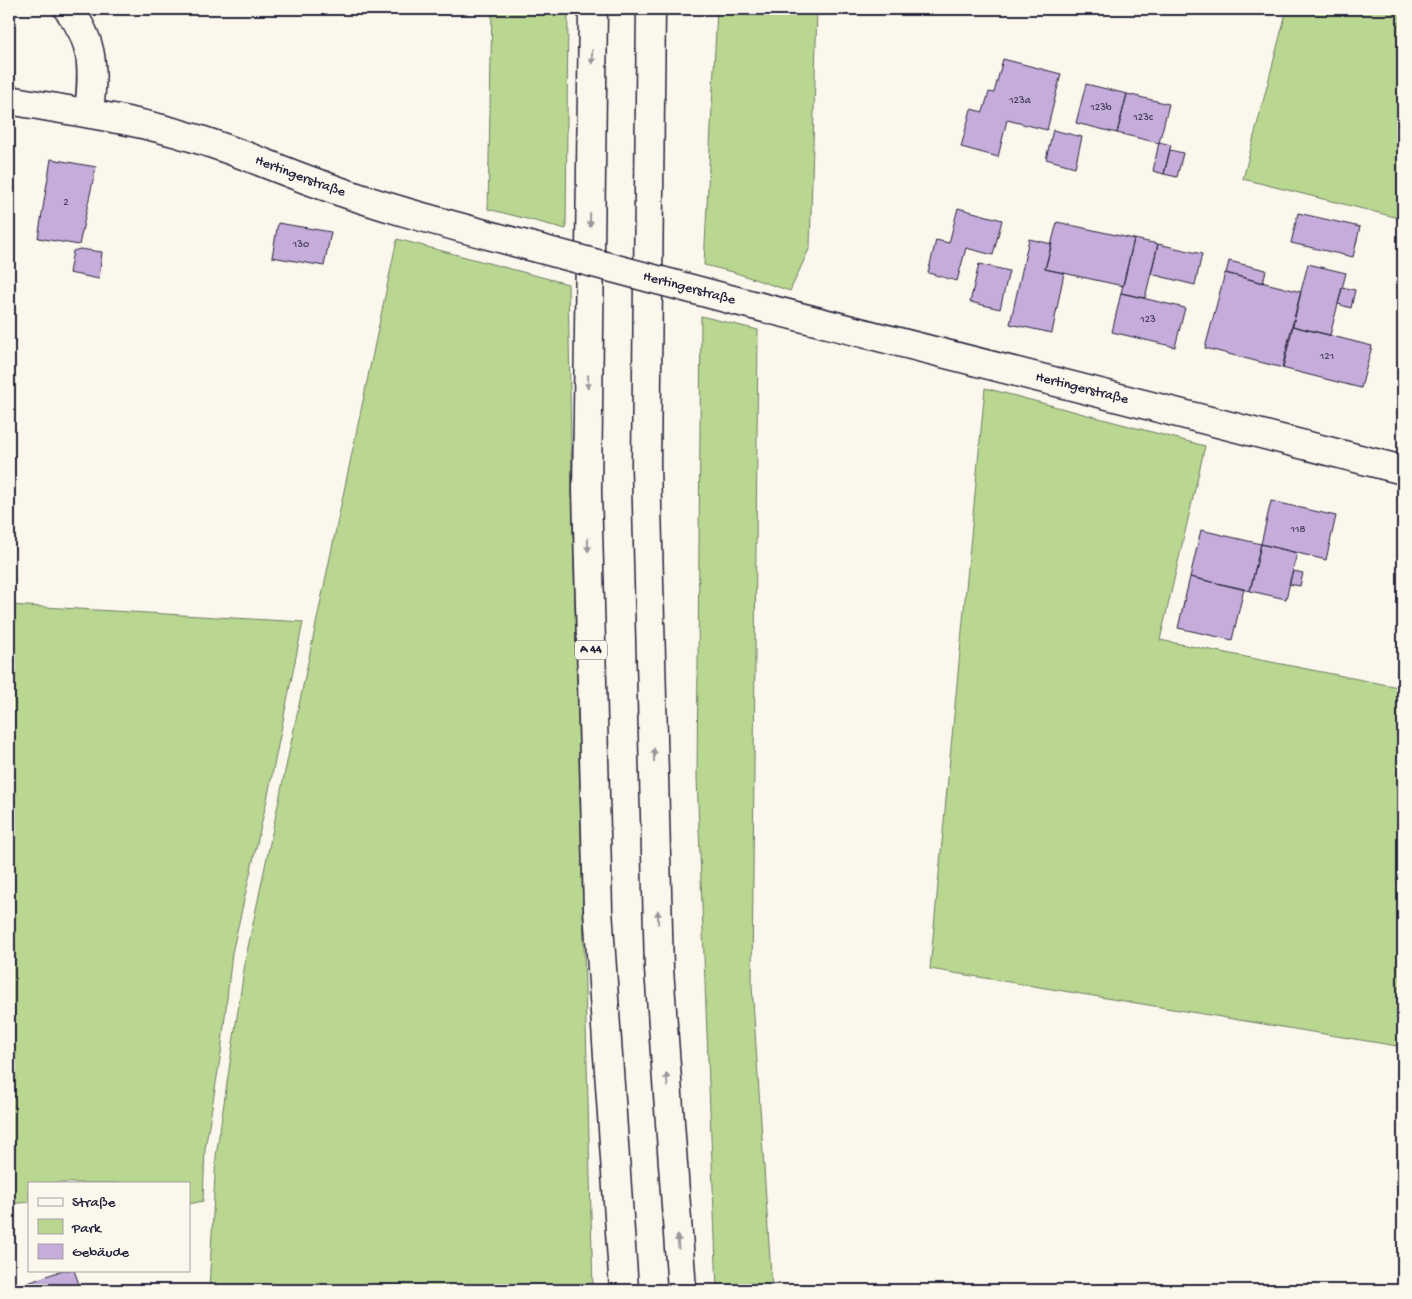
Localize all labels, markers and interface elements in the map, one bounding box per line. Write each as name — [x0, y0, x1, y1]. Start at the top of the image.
one-way arrow — [588, 50, 596, 66]
house number: 123a — [1008, 95, 1032, 107]
house number: 123b — [1089, 102, 1112, 114]
house number: 123c — [1132, 112, 1154, 124]
street label: Hertingerstraße — [253, 152, 348, 201]
house number: 2 — [63, 197, 69, 209]
one-way arrow — [586, 212, 594, 228]
house number: 130 — [292, 239, 309, 251]
street label: Hertingerstraße — [641, 268, 738, 310]
house number: 123 — [1139, 314, 1156, 326]
house number: 121 — [1319, 351, 1334, 363]
street label: Hertingerstraße — [1034, 369, 1131, 409]
one-way arrow — [584, 375, 592, 391]
house number: 118 — [1290, 524, 1305, 536]
one-way arrow — [584, 537, 592, 553]
road number: A 44 — [575, 640, 607, 660]
one-way arrow — [649, 747, 657, 763]
one-way arrow — [653, 909, 661, 925]
one-way arrow — [662, 1071, 670, 1087]
legend — [28, 1182, 190, 1272]
text: Straße — [72, 1194, 116, 1212]
text: Park — [71, 1220, 102, 1238]
one-way arrow — [674, 1233, 682, 1249]
text: Gebäude — [72, 1244, 129, 1262]

